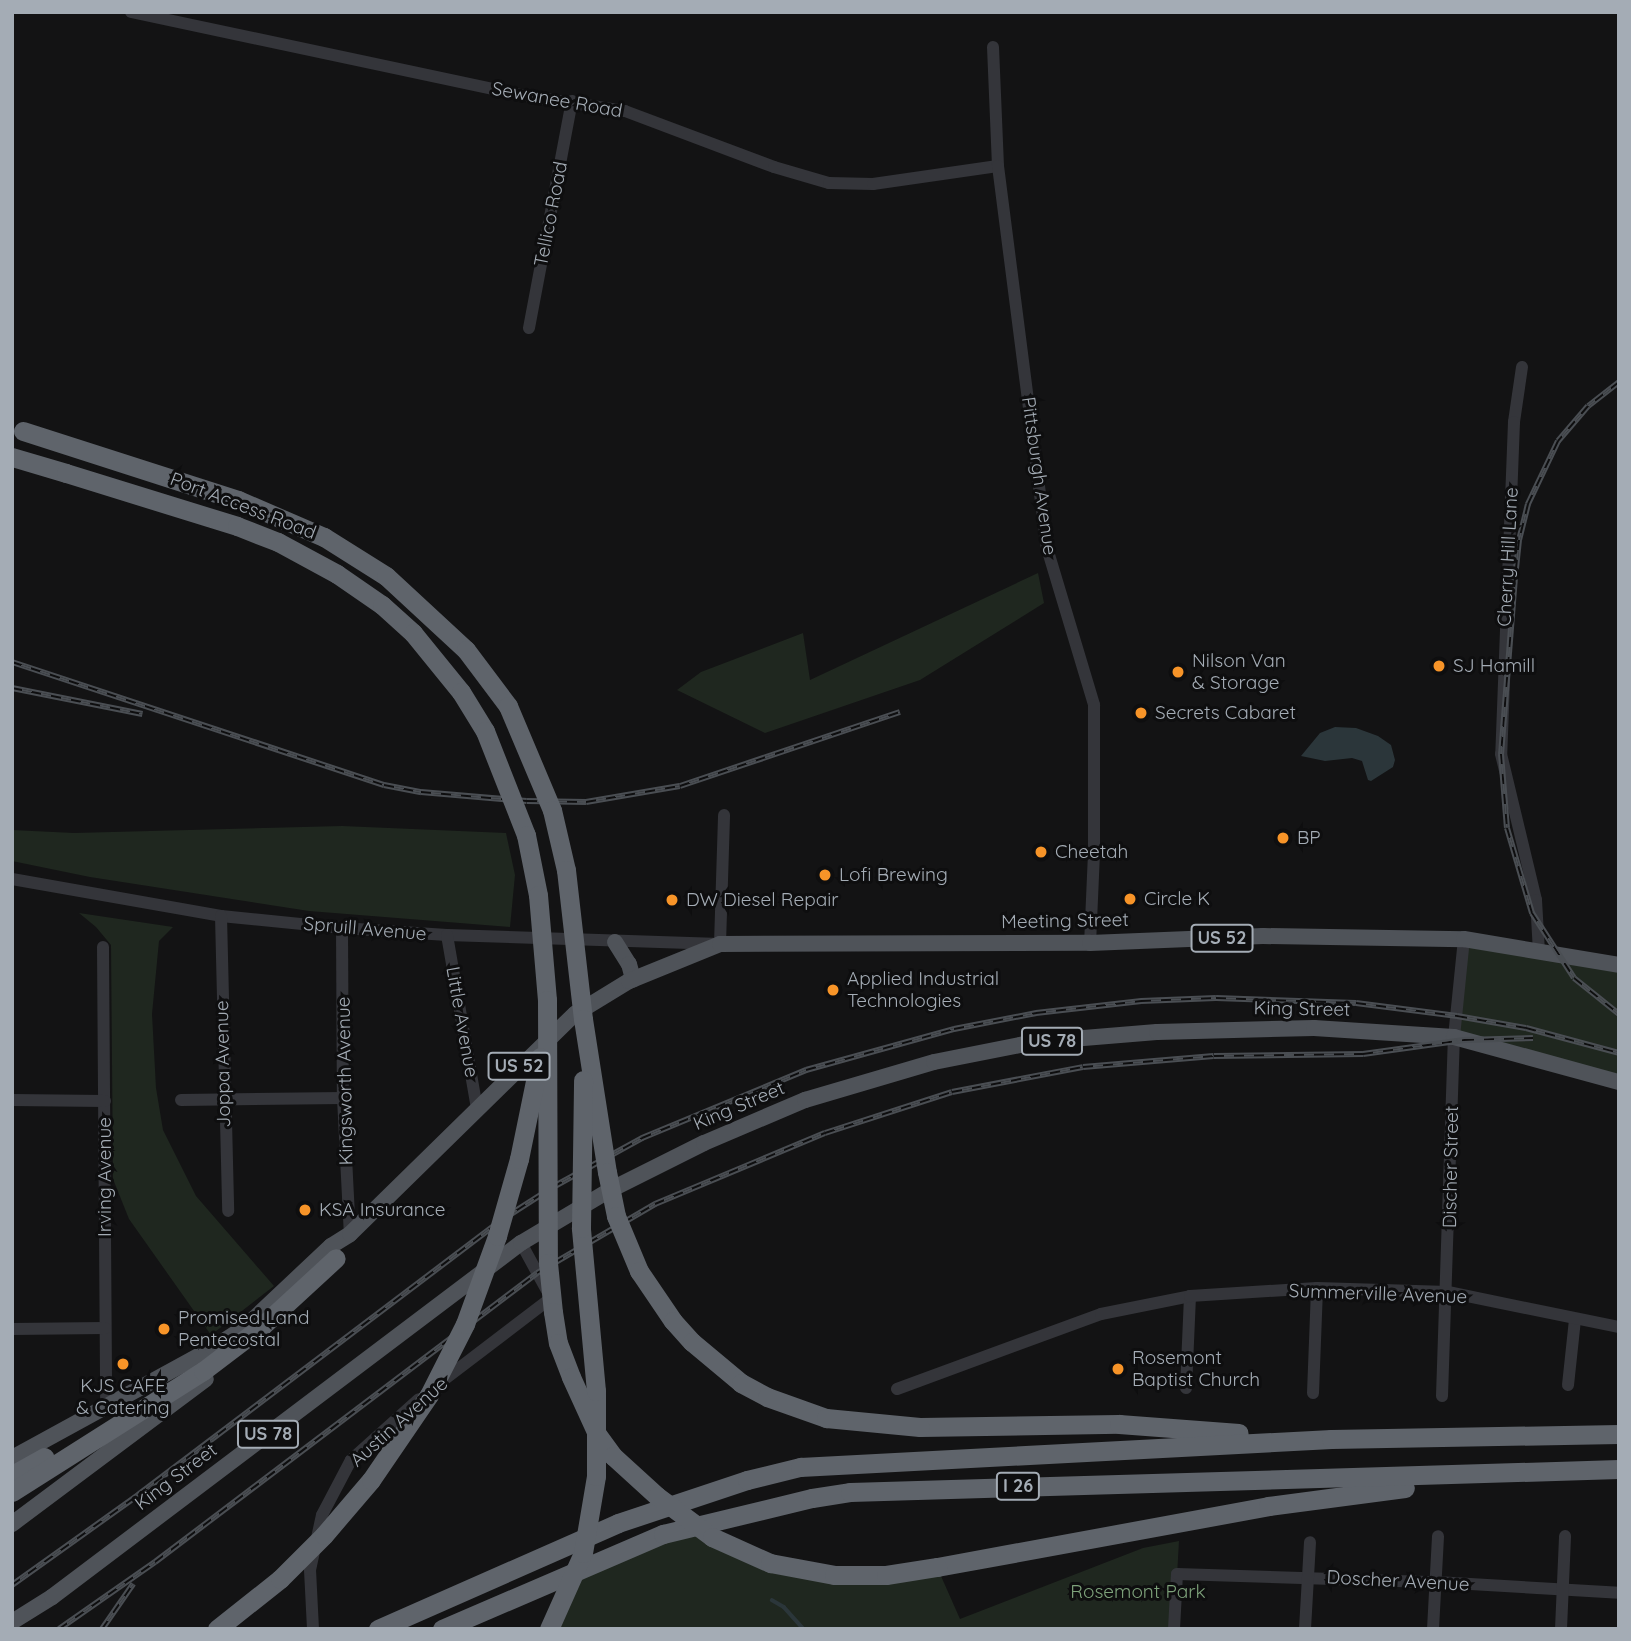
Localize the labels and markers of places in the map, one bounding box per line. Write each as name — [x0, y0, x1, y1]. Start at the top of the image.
place label: Nilson Van & Storage — [1192, 650, 1286, 694]
place label: SJ Hamill — [1453, 655, 1535, 677]
marker: SJ Hamill — [1431, 658, 1447, 674]
marker: Nilson Van & Storage — [1170, 664, 1186, 680]
place label: Secrets Cabaret — [1155, 702, 1296, 724]
marker: Secrets Cabaret — [1133, 705, 1149, 721]
place label: BP — [1297, 827, 1321, 849]
marker: BP — [1275, 830, 1291, 846]
place label: Cheetah — [1055, 841, 1128, 863]
marker: Cheetah — [1033, 844, 1049, 860]
place label: Lofi Brewing — [839, 864, 948, 886]
marker: Lofi Brewing — [817, 867, 833, 883]
place label: Circle K — [1144, 888, 1210, 910]
place label: DW Diesel Repair — [686, 889, 839, 911]
marker: Circle K — [1122, 891, 1138, 907]
marker: DW Diesel Repair — [664, 892, 680, 908]
place label: Applied Industrial Technologies — [847, 968, 999, 1012]
marker: Applied Industrial Technologies — [825, 982, 841, 998]
place label: KSA Insurance — [319, 1199, 445, 1221]
marker: KSA Insurance — [297, 1202, 313, 1218]
place label: Promised Land Pentecostal — [178, 1307, 310, 1351]
marker: Promised Land Pentecostal — [156, 1321, 172, 1337]
place label: Rosemont Baptist Church — [1132, 1347, 1260, 1391]
marker: KJS CAFE & Catering — [115, 1356, 131, 1372]
marker: Rosemont Baptist Church — [1110, 1361, 1126, 1377]
place label: KJS CAFE & Catering — [76, 1375, 170, 1419]

